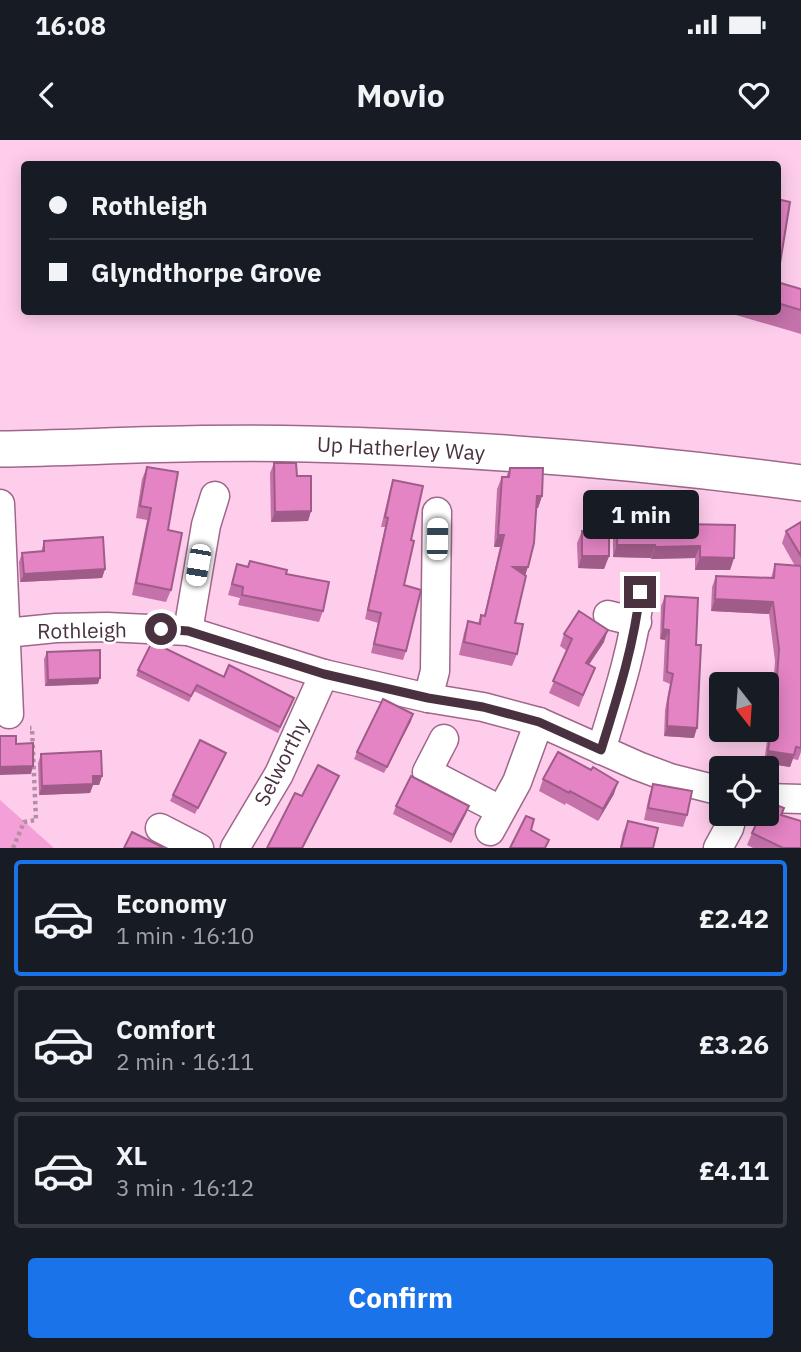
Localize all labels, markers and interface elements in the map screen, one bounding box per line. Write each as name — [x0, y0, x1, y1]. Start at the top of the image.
text: 16:08 — [35, 8, 106, 42]
text: Movio — [356, 74, 445, 116]
icon: back — [28, 76, 66, 114]
icon: heart — [735, 76, 773, 114]
text: Rothleigh — [91, 188, 208, 222]
text: Glyndthorpe Grove — [91, 255, 322, 289]
street label: Up Hatherley Way — [316, 430, 486, 466]
callout: 1 min — [582, 490, 698, 540]
text: 1 min — [611, 499, 671, 529]
car — [427, 518, 448, 560]
car — [185, 542, 212, 588]
route end — [624, 576, 656, 608]
route start — [145, 613, 177, 645]
street label: Rothleigh — [37, 615, 127, 645]
north arrow — [709, 672, 779, 742]
map controls — [709, 672, 779, 826]
street label: Selworthy — [247, 713, 315, 810]
button: locate — [709, 756, 779, 826]
text: Economy — [116, 886, 227, 920]
icon: car — [32, 887, 95, 950]
text: £2.42 — [699, 901, 769, 935]
text: 1 min · 16:10 — [116, 920, 254, 950]
text: Comfort — [116, 1012, 215, 1046]
icon: car — [32, 1013, 95, 1076]
text: £3.26 — [699, 1027, 769, 1061]
text: 2 min · 16:11 — [116, 1046, 254, 1076]
text: XL — [116, 1138, 147, 1172]
icon: car — [32, 1139, 95, 1202]
text: £4.11 — [699, 1153, 769, 1187]
text: 3 min · 16:12 — [116, 1172, 254, 1202]
button: Confirm — [28, 1258, 773, 1338]

